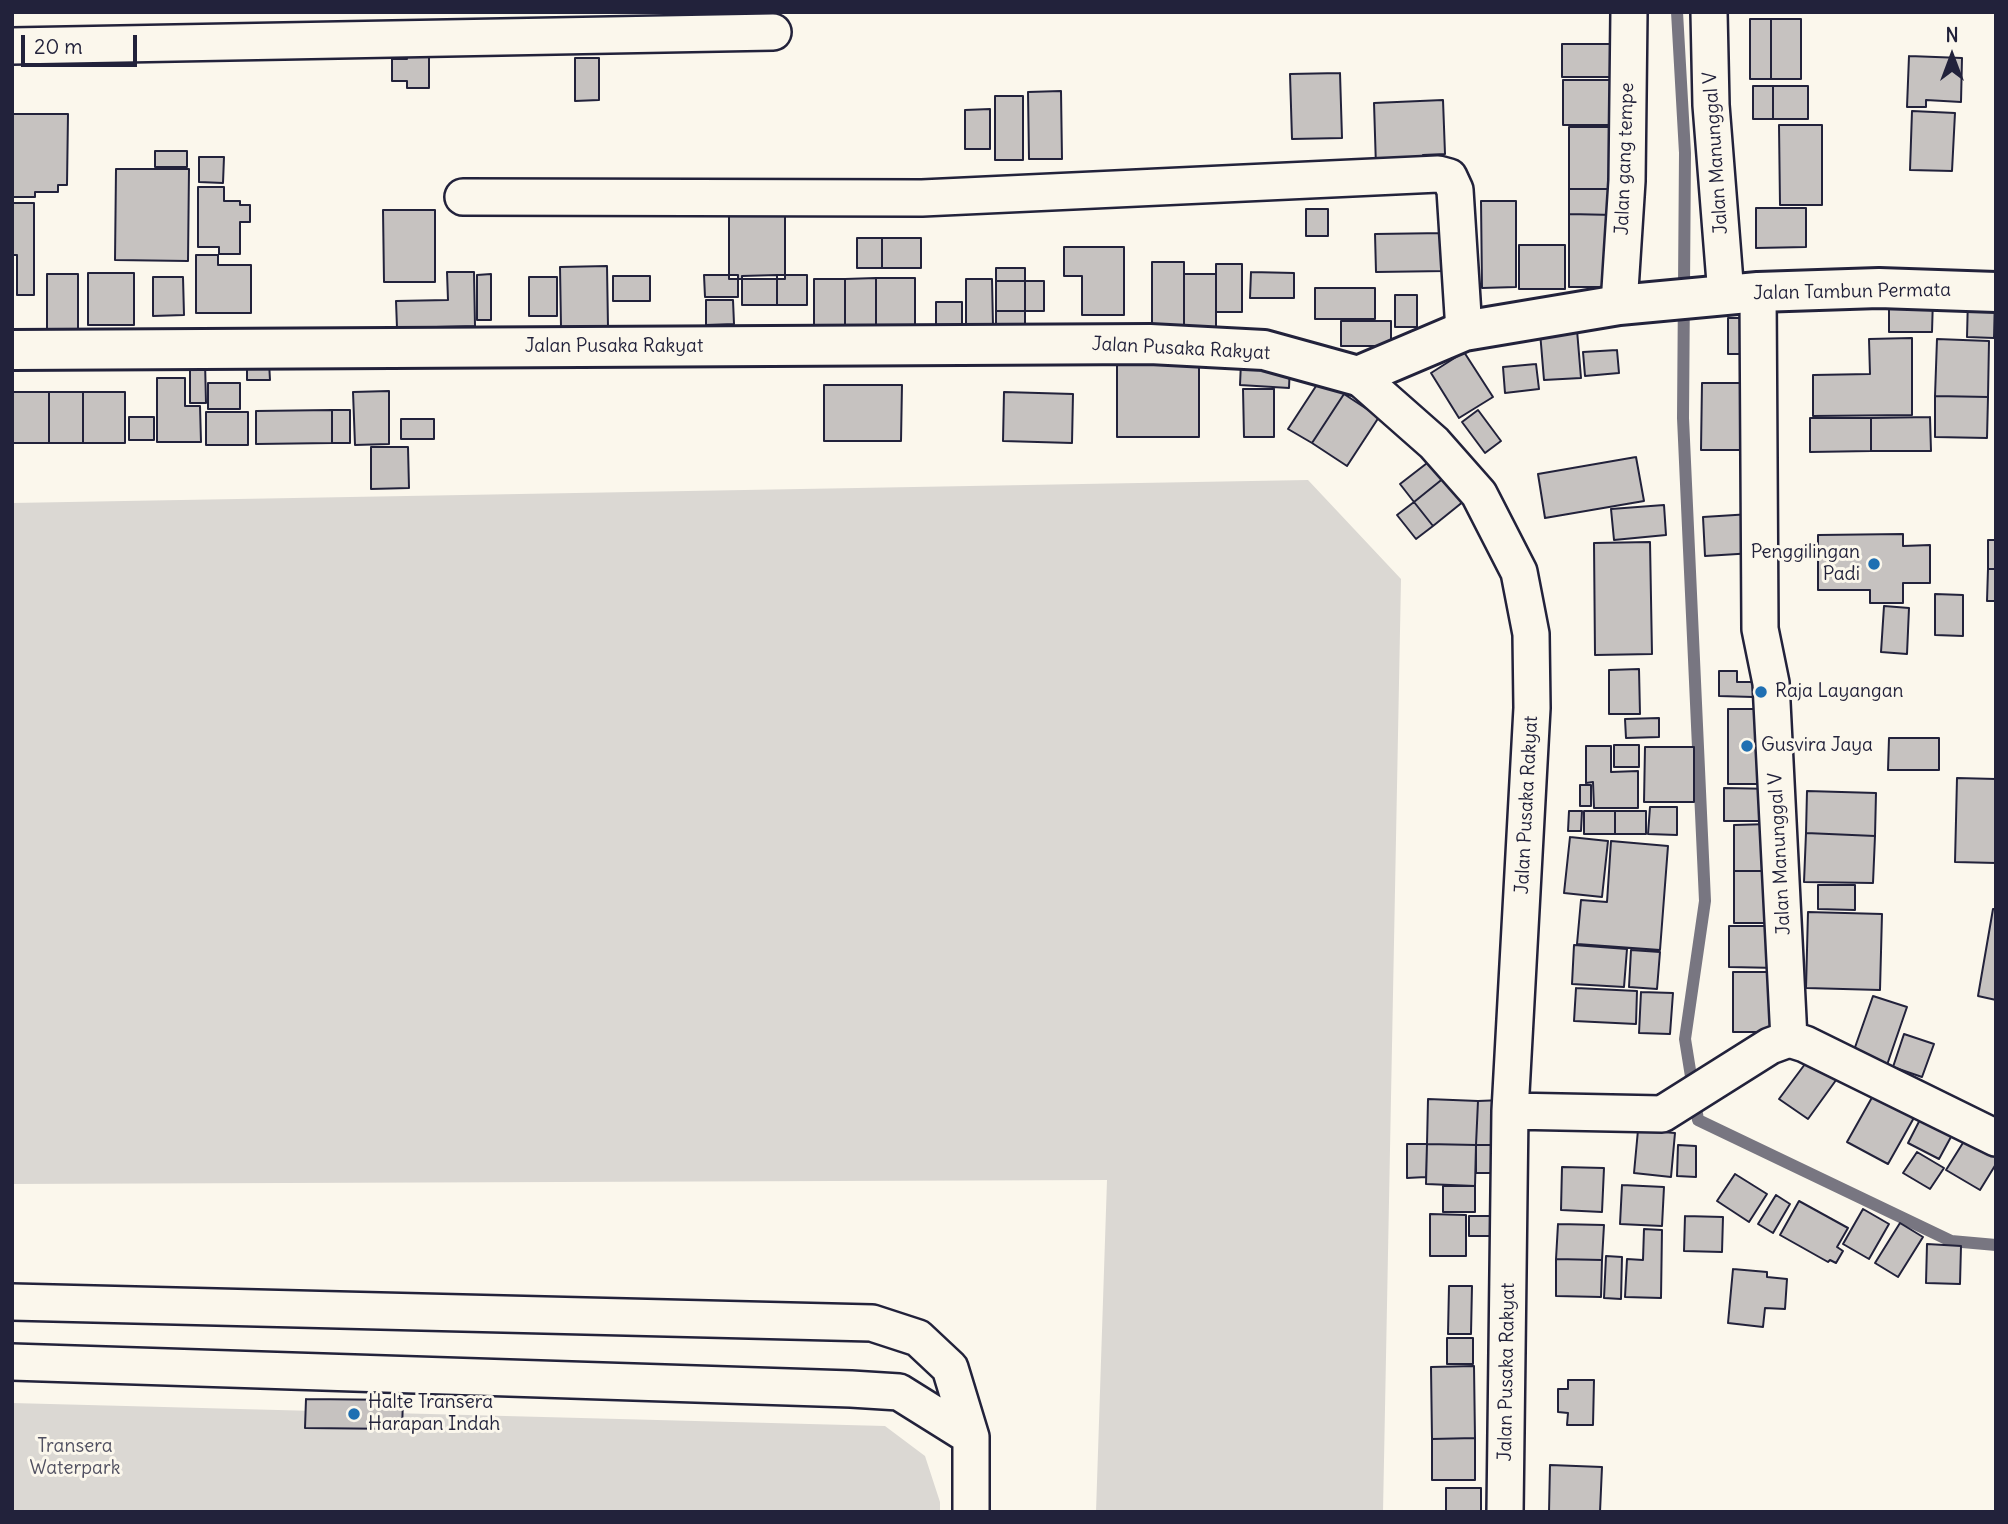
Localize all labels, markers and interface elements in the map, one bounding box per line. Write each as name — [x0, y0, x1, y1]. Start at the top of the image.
scale bar — [24, 21, 140, 65]
north arrow — [1917, 21, 1987, 91]
text: N — [1945, 23, 1959, 47]
text: 20 m — [34, 33, 83, 60]
street label: Jalan Manunggal V — [1699, 71, 1733, 235]
street label: Jalan gang tempe — [1611, 82, 1639, 236]
street label: Jalan Tambun Permata — [1753, 279, 1951, 305]
street label: Jalan Pusaka Rakyat — [1091, 333, 1271, 365]
street label: Jalan Pusaka Rakyat — [525, 336, 703, 358]
place label: Penggilingan Padi — [1751, 542, 1860, 586]
marker: Penggilingan Padi — [1866, 556, 1882, 572]
place label: Raja Layangan — [1775, 681, 1903, 703]
marker: Raja Layangan — [1753, 684, 1769, 700]
street label: Jalan Pusaka Rakyat — [1511, 715, 1543, 895]
place label: Gusvira Jaya — [1761, 735, 1873, 757]
marker: Gusvira Jaya — [1739, 738, 1755, 754]
street label: Jalan Manunggal V — [1764, 772, 1796, 936]
street label: Jalan Pusaka Rakyat — [1494, 1283, 1520, 1461]
place label: Halte Transera Harapan Indah — [368, 1392, 500, 1436]
marker: Halte Transera Harapan Indah — [346, 1406, 362, 1422]
park label: Transera Waterpark — [30, 1436, 120, 1480]

